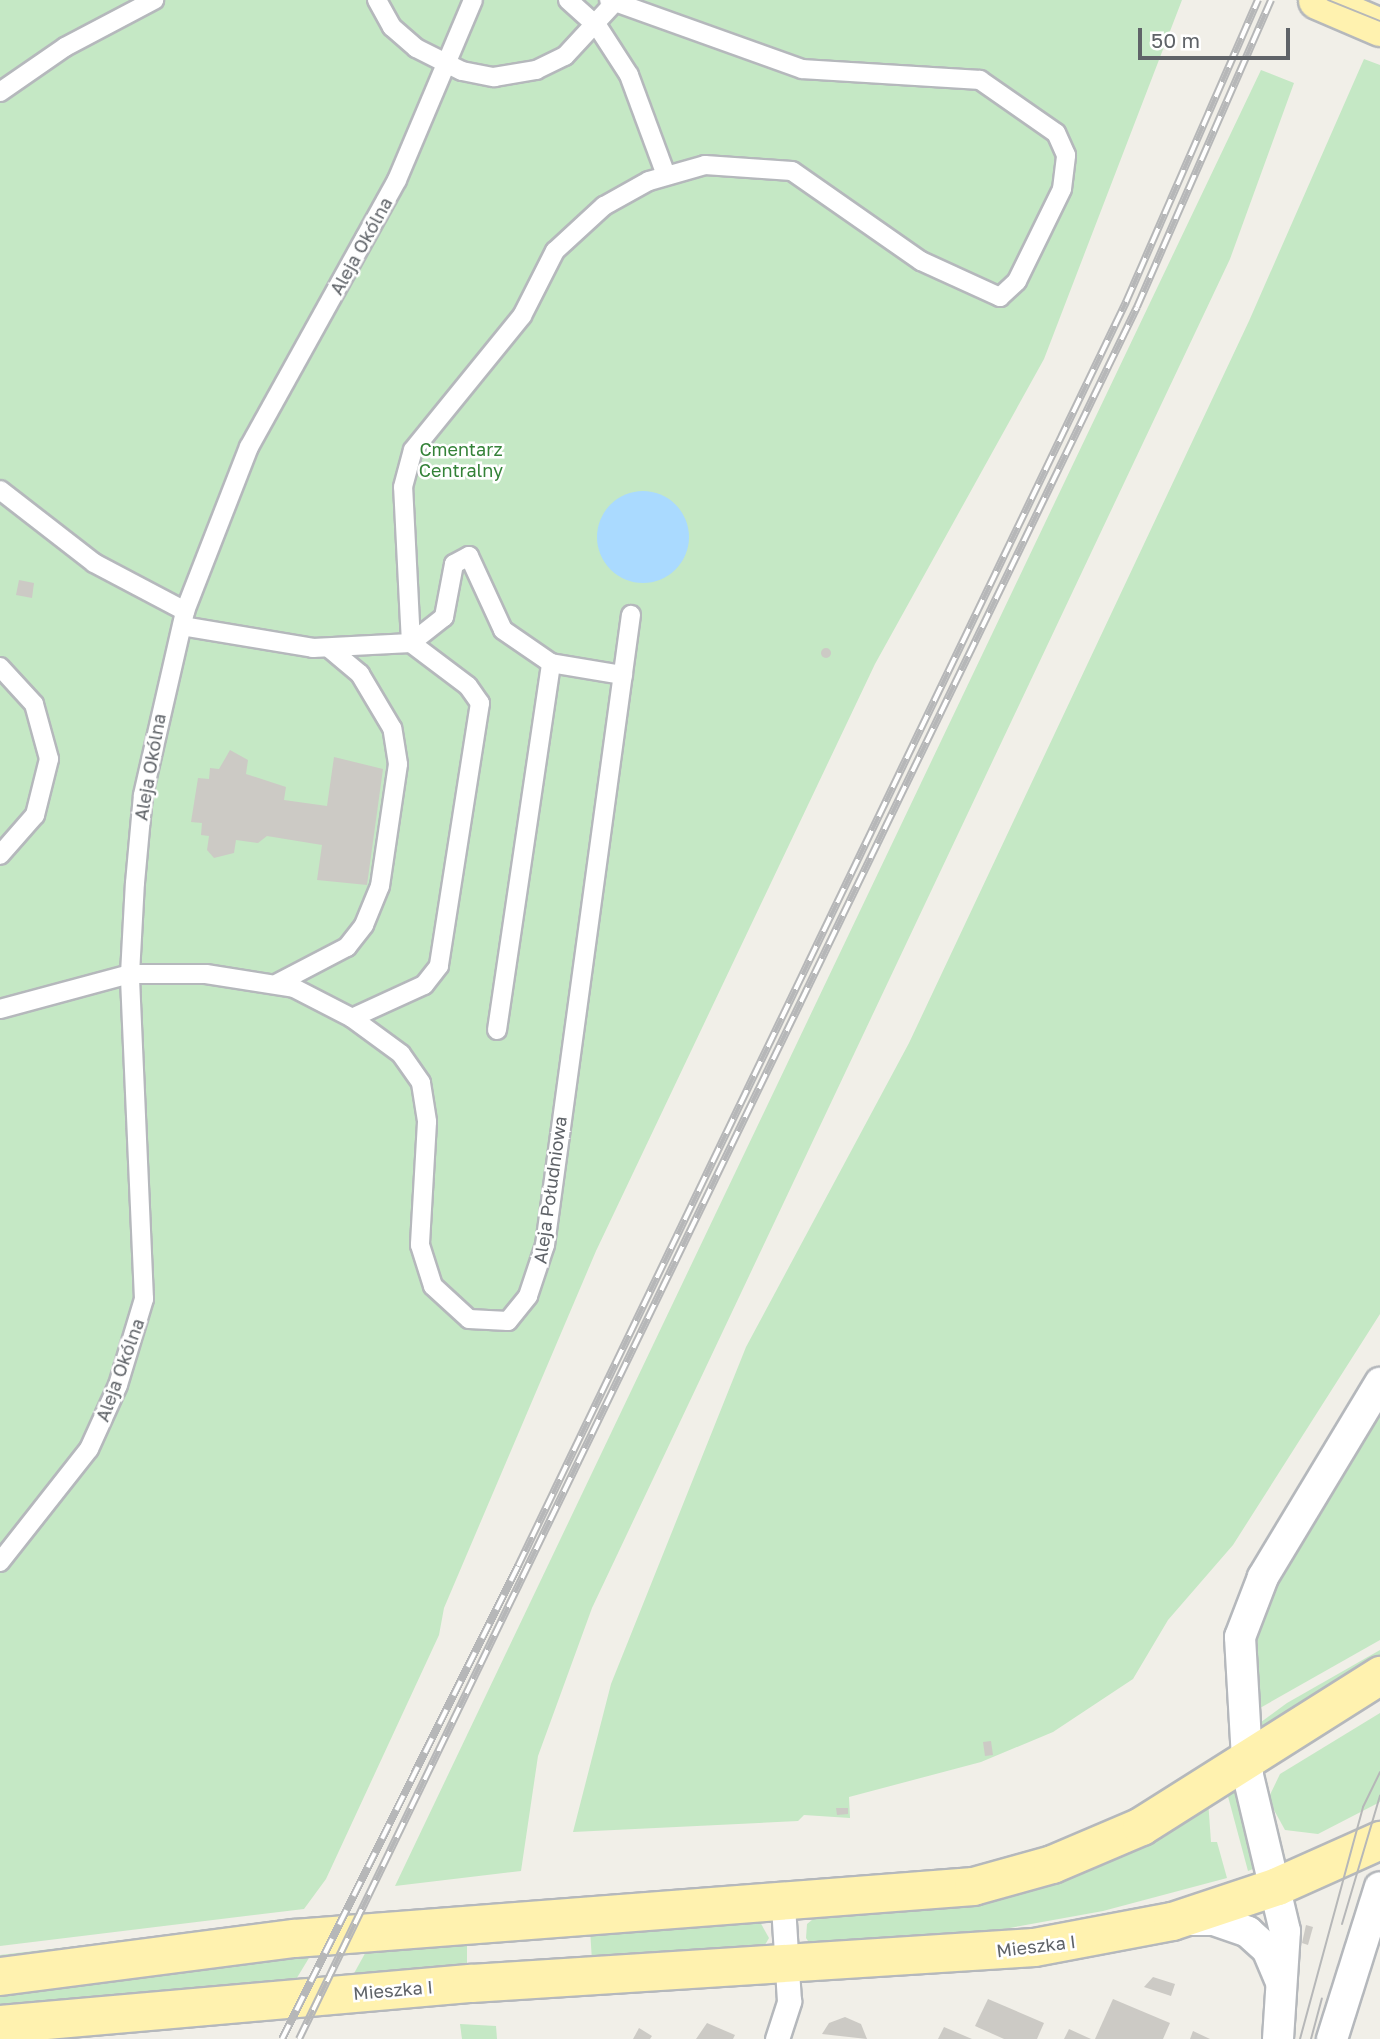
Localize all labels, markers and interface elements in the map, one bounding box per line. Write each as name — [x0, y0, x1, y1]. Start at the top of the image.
scale bar — [1142, 14, 1294, 58]
text: 50 m — [1151, 27, 1200, 53]
street label: Aleja Okólna — [325, 193, 397, 299]
park label: Cmentarz Centralny — [419, 439, 503, 482]
street label: Aleja Okólna — [130, 712, 170, 822]
street label: Aleja Południowa — [529, 1115, 571, 1265]
street label: Aleja Okólna — [91, 1315, 149, 1425]
street label: Mieszka I — [995, 1930, 1077, 1962]
street label: Mieszka I — [352, 1976, 434, 2004]

